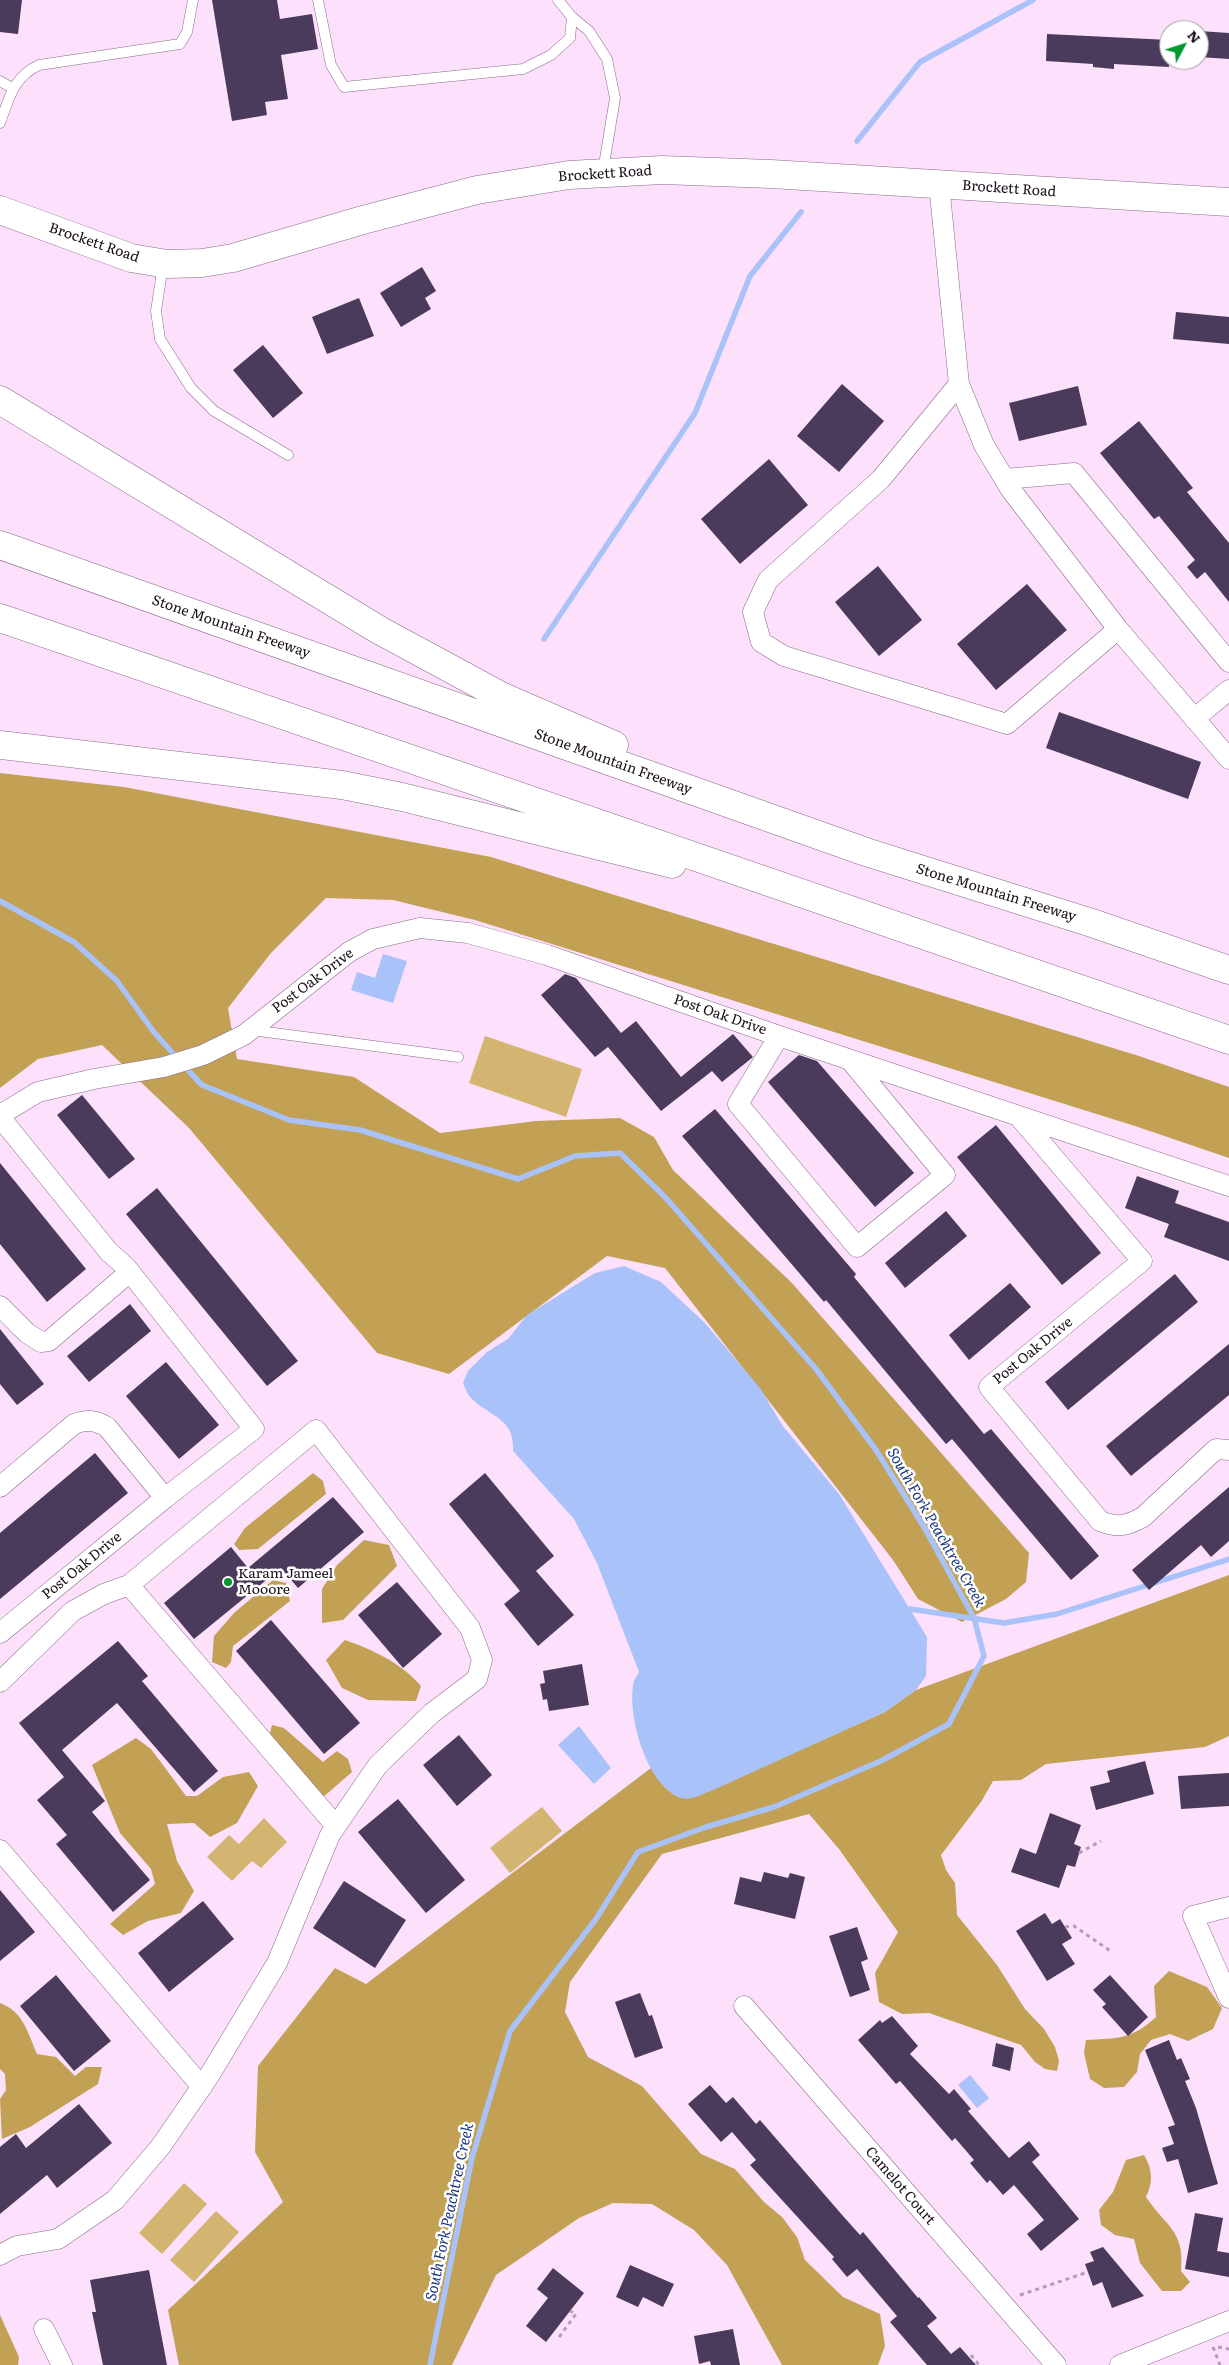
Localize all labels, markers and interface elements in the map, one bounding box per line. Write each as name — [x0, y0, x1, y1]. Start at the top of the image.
north arrow — [1159, 20, 1209, 70]
text: N — [1183, 25, 1206, 47]
street label: Brockett Road — [557, 162, 653, 186]
street label: Brockett Road — [961, 177, 1057, 201]
street label: Brockett Road — [47, 220, 141, 266]
street label: Stone Mountain Freeway — [150, 592, 312, 662]
street label: Stone Mountain Freeway — [532, 726, 694, 798]
street label: Stone Mountain Freeway — [914, 861, 1078, 925]
street label: Post Oak Drive — [269, 945, 357, 1017]
street label: Post Oak Drive — [671, 991, 769, 1039]
street label: Post Oak Drive — [990, 1314, 1076, 1388]
water label: South Fork Peachtree Creek — [883, 1445, 989, 1611]
street label: Post Oak Drive — [39, 1529, 125, 1603]
place label: Karam Jameel Mooore — [238, 1566, 333, 1598]
marker: Karam Jameel Mooore — [222, 1576, 234, 1588]
water label: South Fork Peachtree Creek — [422, 2122, 478, 2302]
street label: Camelot Court — [862, 2144, 938, 2228]

